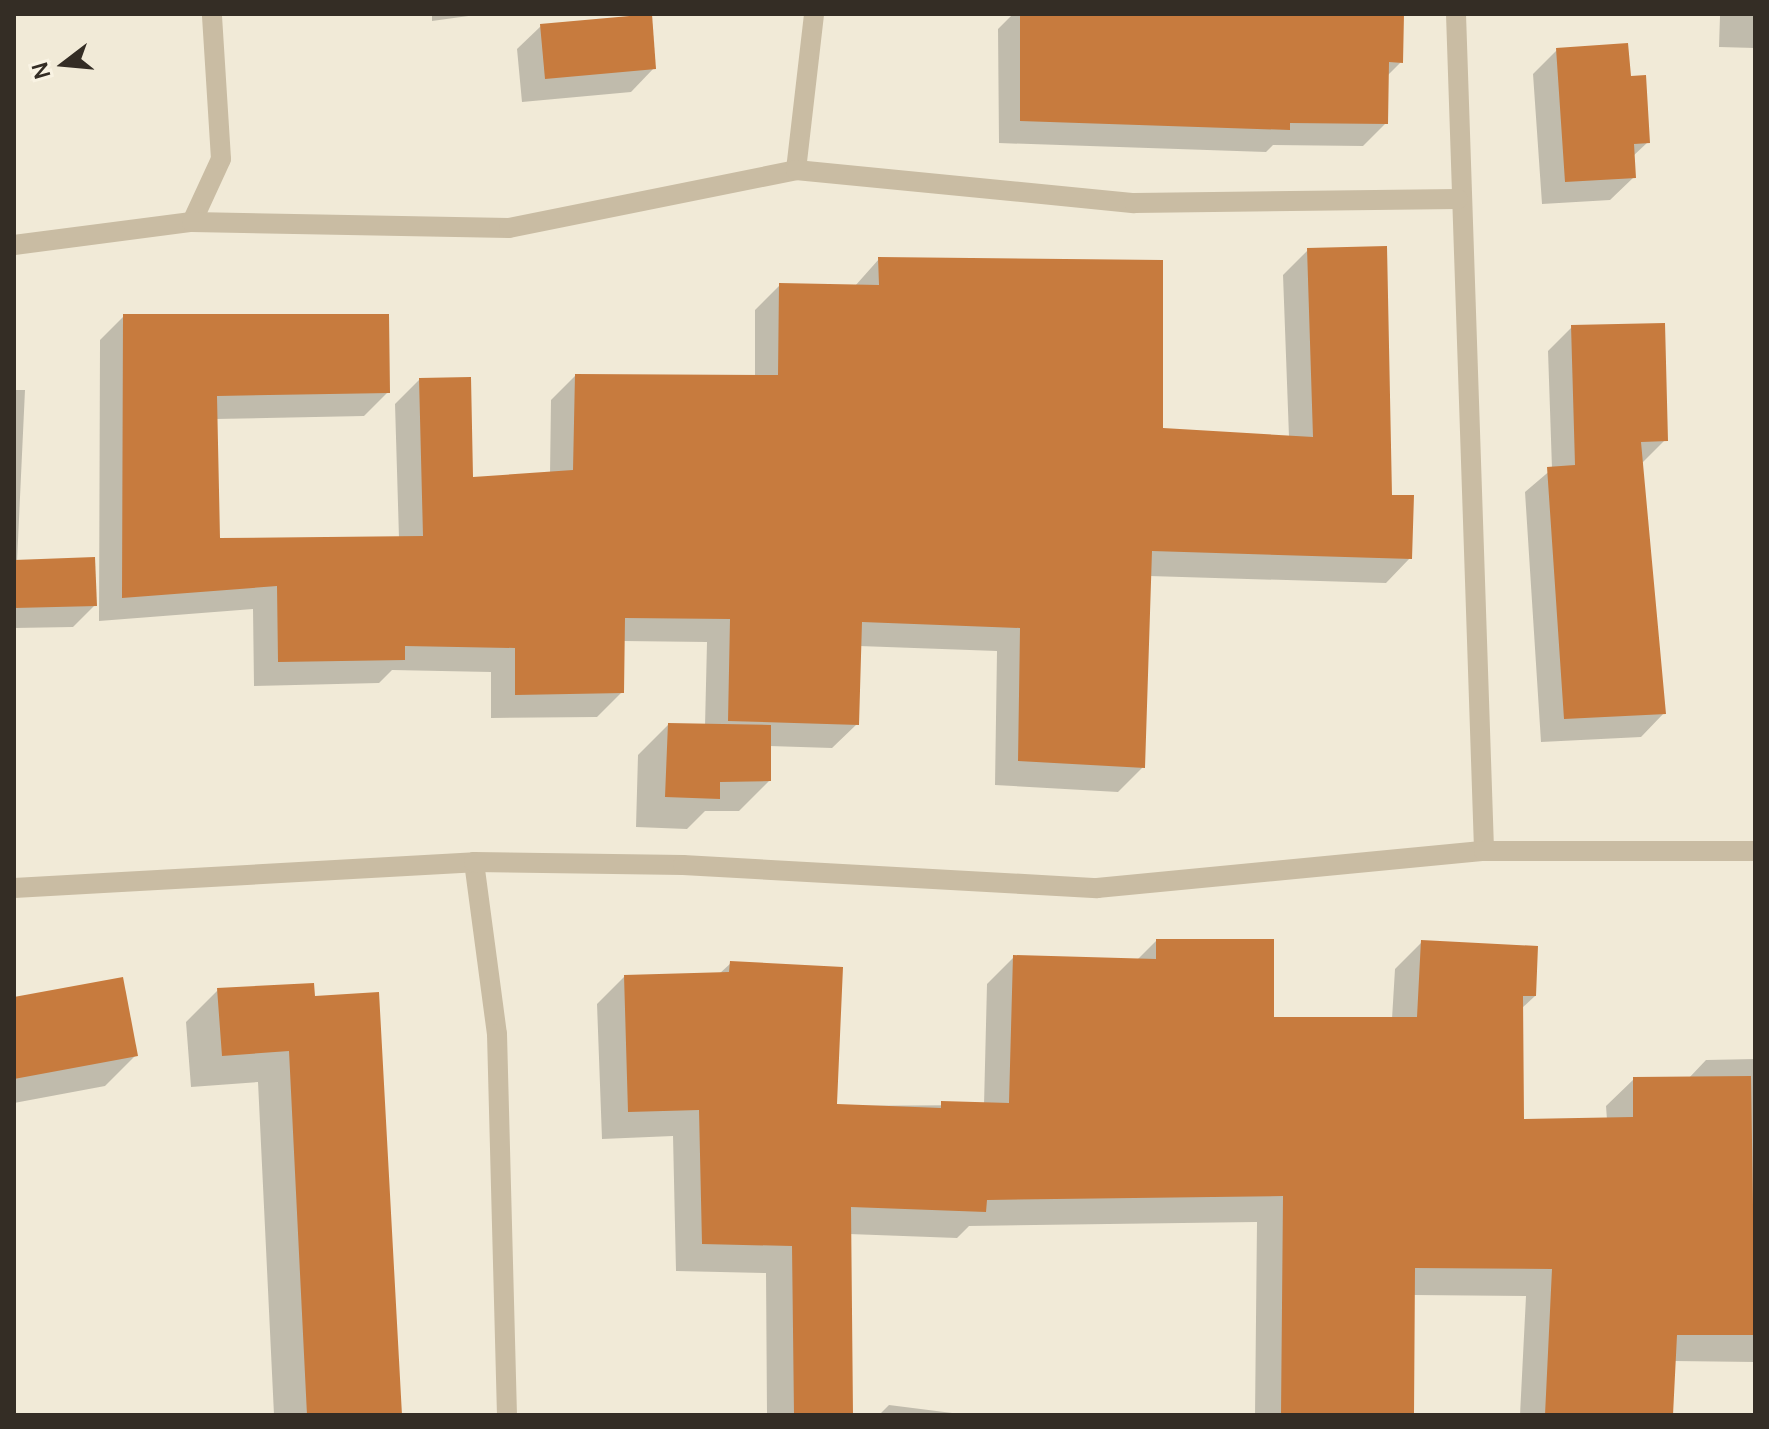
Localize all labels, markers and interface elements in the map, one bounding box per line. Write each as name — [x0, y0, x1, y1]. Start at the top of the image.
north arrow — [24, 24, 104, 104]
text: N — [24, 59, 58, 82]

